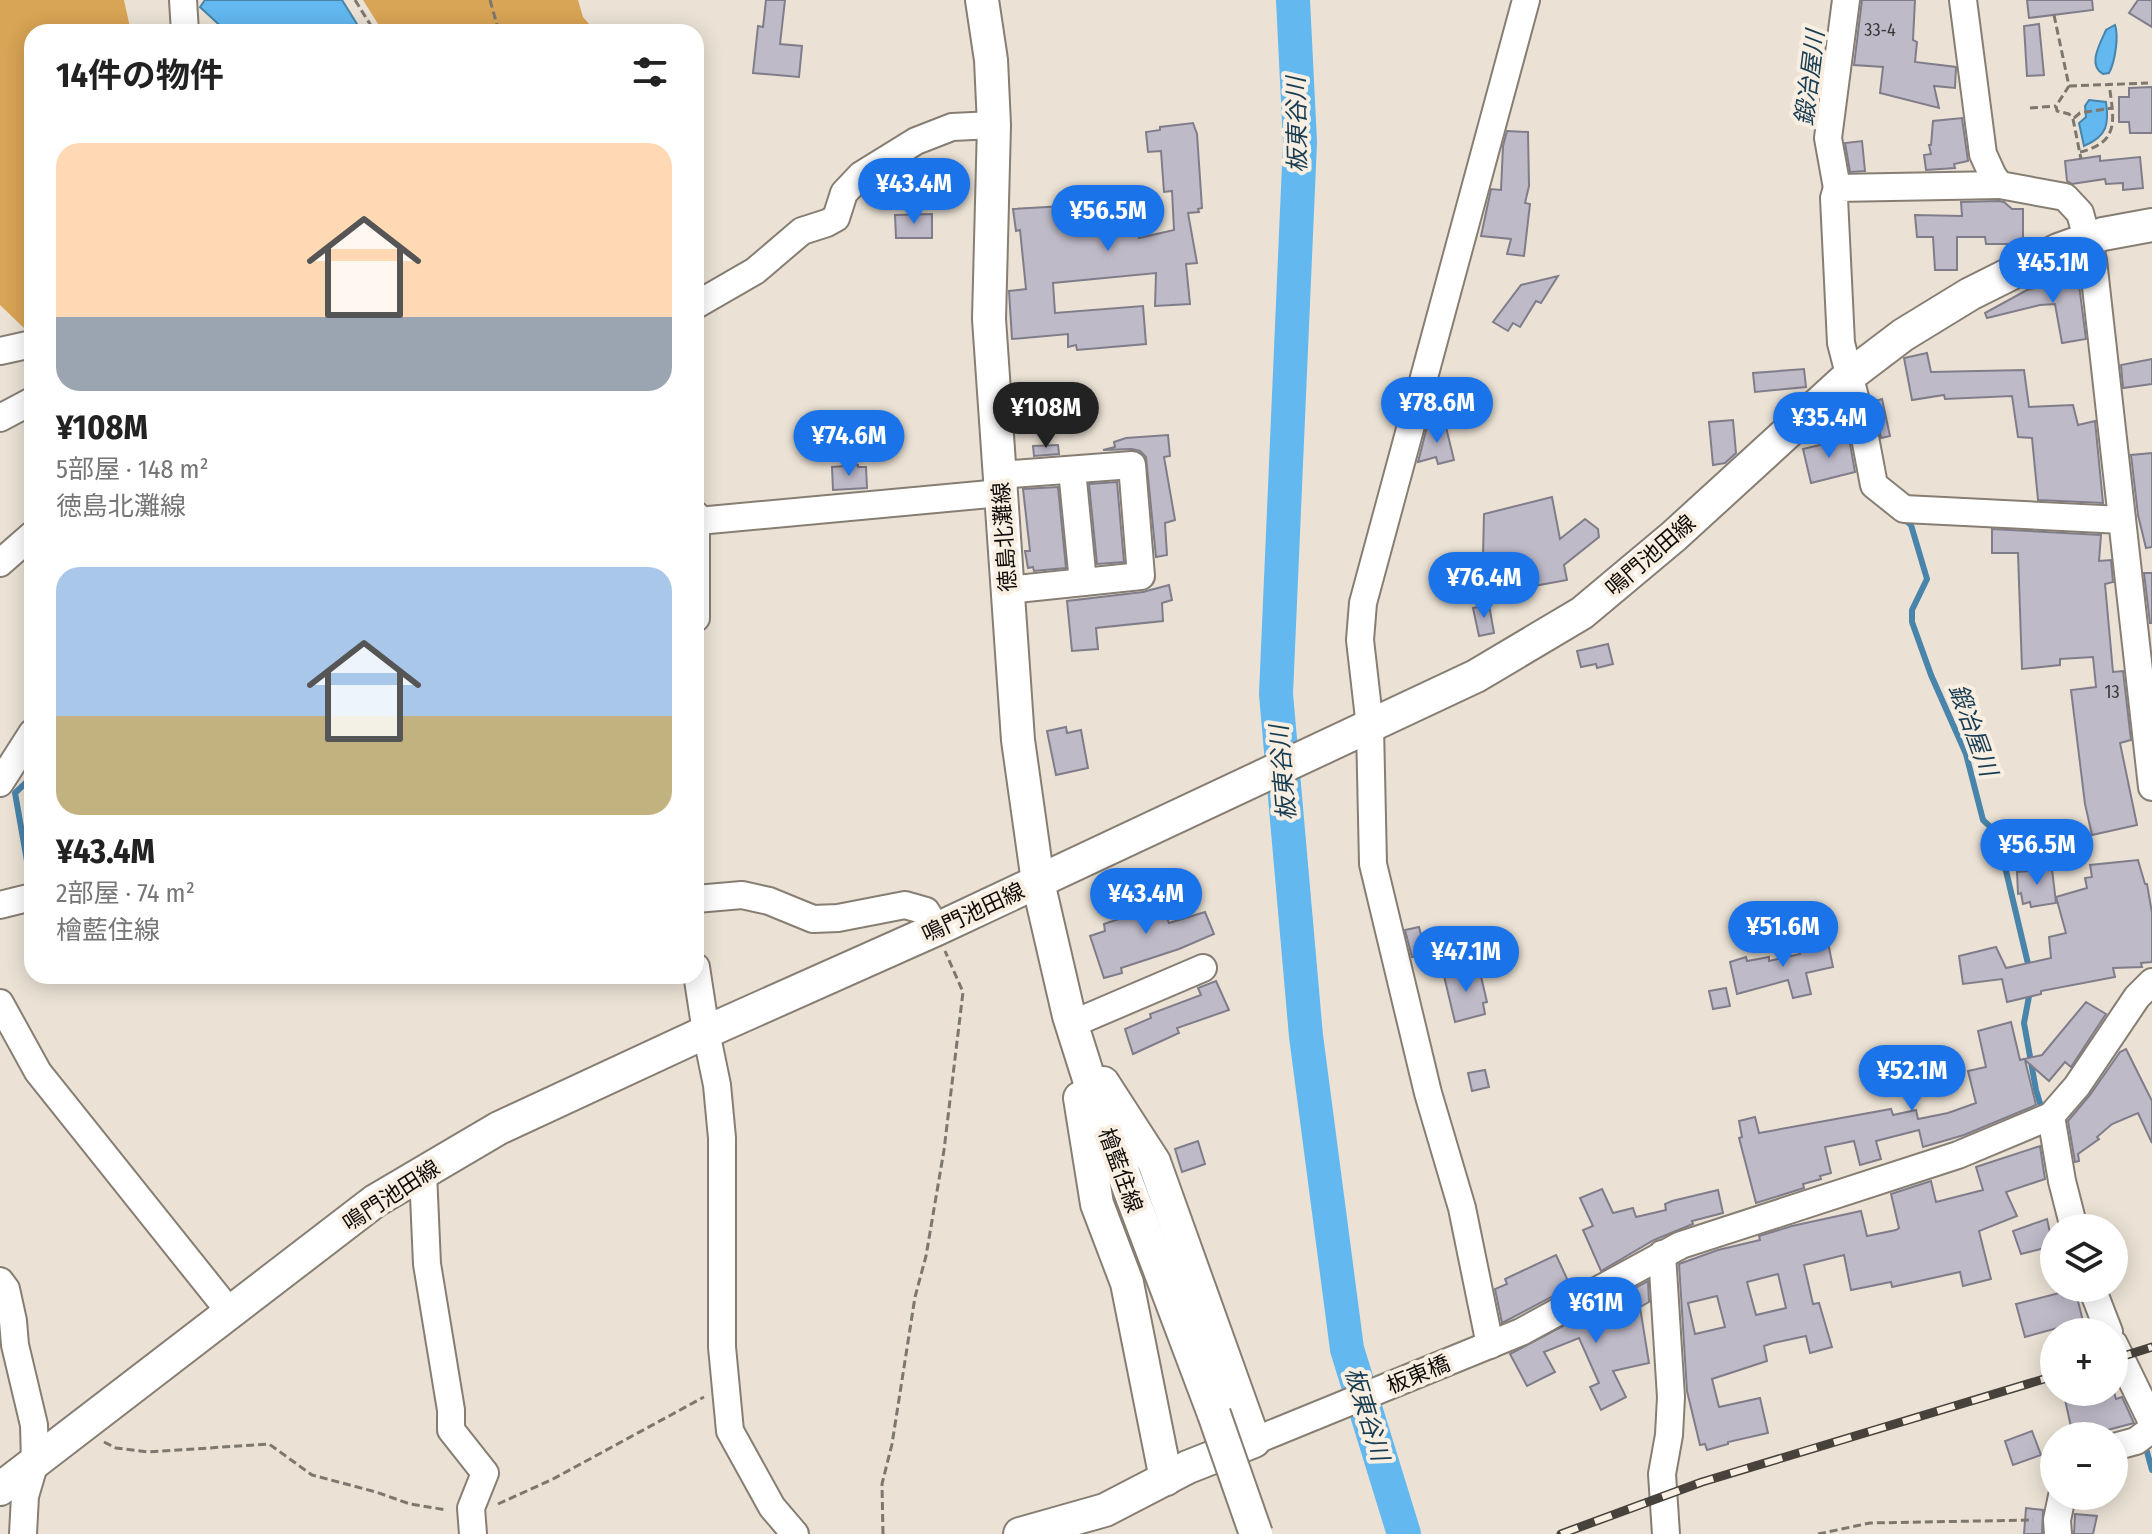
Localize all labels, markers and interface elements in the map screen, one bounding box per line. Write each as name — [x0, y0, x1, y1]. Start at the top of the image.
house number: 33-4 — [1864, 19, 1896, 41]
water label: 鍛冶屋川 — [1790, 26, 1830, 127]
icon: filters — [628, 50, 672, 94]
text: 14件の物件 — [56, 55, 224, 96]
water label: 板東谷川 — [1282, 74, 1312, 173]
pin: ¥43.4M — [849, 158, 979, 226]
text: ¥43.4M — [876, 168, 952, 199]
pin: ¥56.5M — [1043, 185, 1173, 253]
icon: home — [292, 195, 436, 339]
text: ¥56.5M — [1069, 195, 1147, 226]
pin: ¥45.1M — [1988, 237, 2118, 305]
text: ¥45.1M — [2017, 247, 2089, 278]
pin: ¥78.6M — [1372, 377, 1502, 445]
pin: ¥108M — [990, 382, 1102, 450]
text: ¥78.6M — [1399, 387, 1475, 418]
text: ¥108M — [1011, 392, 1081, 423]
pin: ¥35.4M — [1764, 392, 1894, 460]
text: ¥35.4M — [1791, 402, 1867, 433]
text: ¥108M — [56, 407, 148, 448]
pin: ¥74.6M — [784, 410, 914, 478]
text: ¥74.6M — [811, 420, 887, 451]
text: 5部屋 · 148 m² — [56, 454, 209, 485]
street label: 徳島北灘線 — [987, 481, 1022, 593]
text: 徳島北灘線 — [56, 491, 186, 522]
street label: 鳴門池田線 — [1600, 509, 1701, 602]
pin: ¥76.4M — [1419, 552, 1549, 620]
text: ¥76.4M — [1446, 562, 1522, 593]
icon: home — [292, 619, 436, 763]
water label: 鍛冶屋川 — [1943, 680, 2004, 783]
house number: 13 — [2104, 681, 2120, 703]
water label: 板東谷川 — [1265, 721, 1301, 822]
pin: ¥56.5M — [1972, 819, 2102, 887]
text: ¥56.5M — [1998, 829, 2076, 860]
text: ¥43.4M — [56, 831, 155, 872]
pin: ¥43.4M — [1081, 868, 1211, 936]
street label: 鳴門池田線 — [918, 877, 1029, 948]
text: 2部屋 · 74 m² — [56, 878, 195, 909]
text: ¥43.4M — [1108, 878, 1184, 909]
pin: ¥51.6M — [1718, 901, 1848, 969]
text: ¥51.6M — [1746, 911, 1820, 942]
text: 檜藍住線 — [56, 915, 160, 946]
pin: ¥47.1M — [1401, 926, 1531, 994]
text: ¥47.1M — [1431, 936, 1501, 967]
pin: ¥52.1M — [1847, 1045, 1977, 1113]
text: ¥52.1M — [1877, 1055, 1947, 1086]
street label: 檜藍住線 — [1093, 1124, 1148, 1216]
street label: 鳴門池田線 — [338, 1154, 445, 1237]
map controls — [2040, 1214, 2128, 1510]
button: layers — [2040, 1214, 2128, 1302]
pin: ¥61M — [1549, 1277, 1643, 1345]
text: ¥61M — [1569, 1287, 1623, 1318]
button: + — [2040, 1318, 2128, 1406]
street label: 板東橋 — [1383, 1350, 1454, 1399]
water label: 板東谷川 — [1340, 1364, 1395, 1467]
button: − — [2040, 1422, 2128, 1510]

